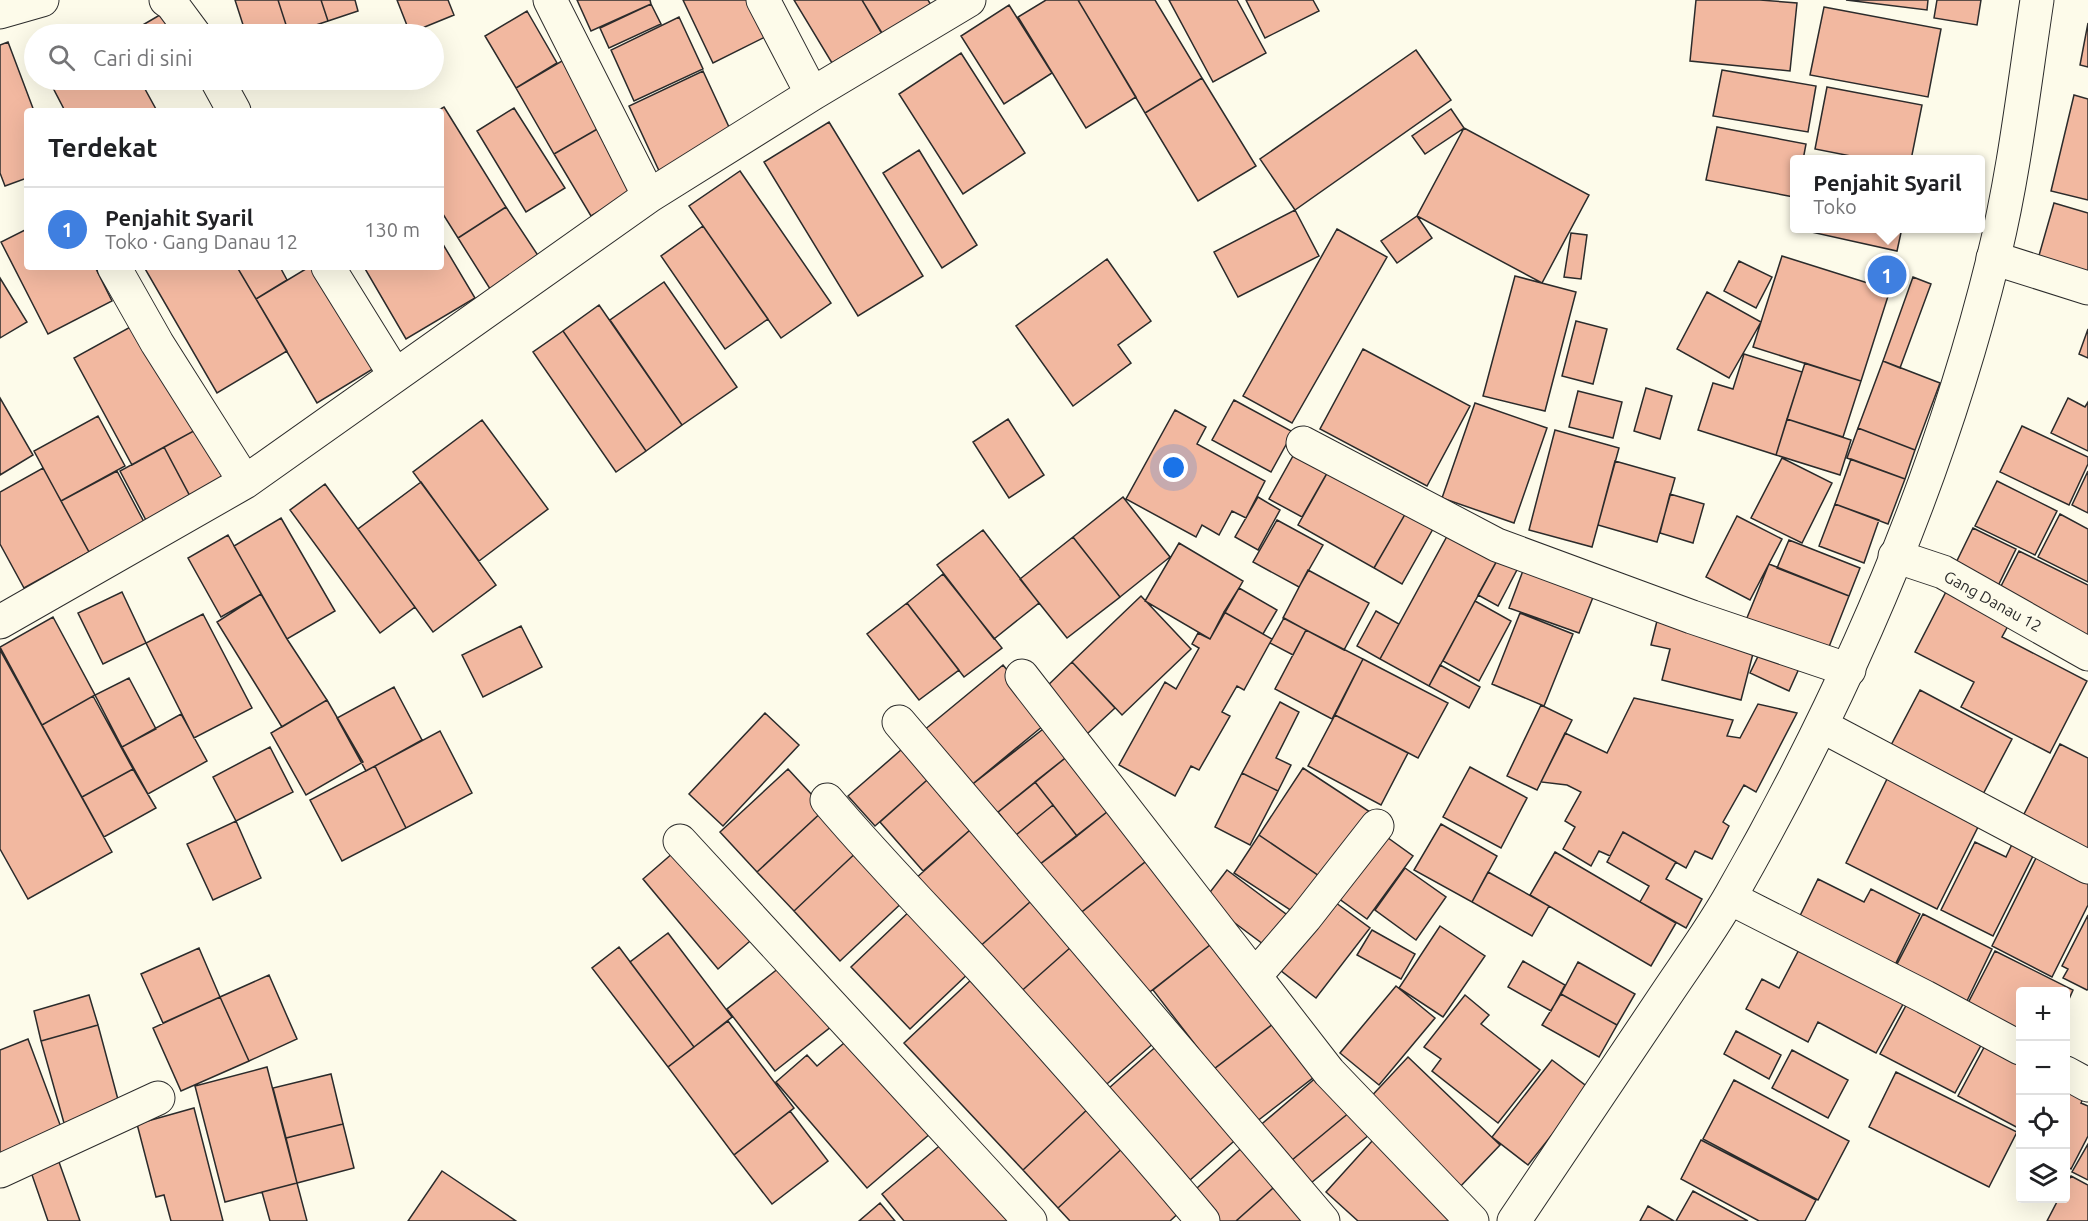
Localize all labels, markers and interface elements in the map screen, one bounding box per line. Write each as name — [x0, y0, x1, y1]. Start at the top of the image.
search box — [24, 24, 444, 90]
icon: search — [45, 41, 78, 74]
text: Cari di sini — [93, 45, 193, 70]
text: Terdekat — [48, 133, 158, 162]
popup — [1790, 155, 1985, 233]
text: Penjahit Syaril — [1813, 170, 1962, 195]
text: Toko — [1813, 195, 1857, 218]
text: Penjahit Syaril — [105, 205, 253, 230]
text: 1 — [62, 218, 73, 241]
text: 130 m — [364, 218, 420, 241]
text: Toko · Gang Danau 12 — [105, 230, 298, 253]
pin: 1 — [1868, 252, 1906, 298]
your location — [1159, 453, 1188, 482]
street label: Gang Danau 12 — [1941, 567, 2045, 635]
map controls — [2016, 987, 2070, 1203]
button: + — [2016, 987, 2070, 1041]
button: − — [2016, 1041, 2070, 1095]
button: locate — [2016, 1095, 2070, 1149]
button: layers — [2016, 1149, 2070, 1203]

